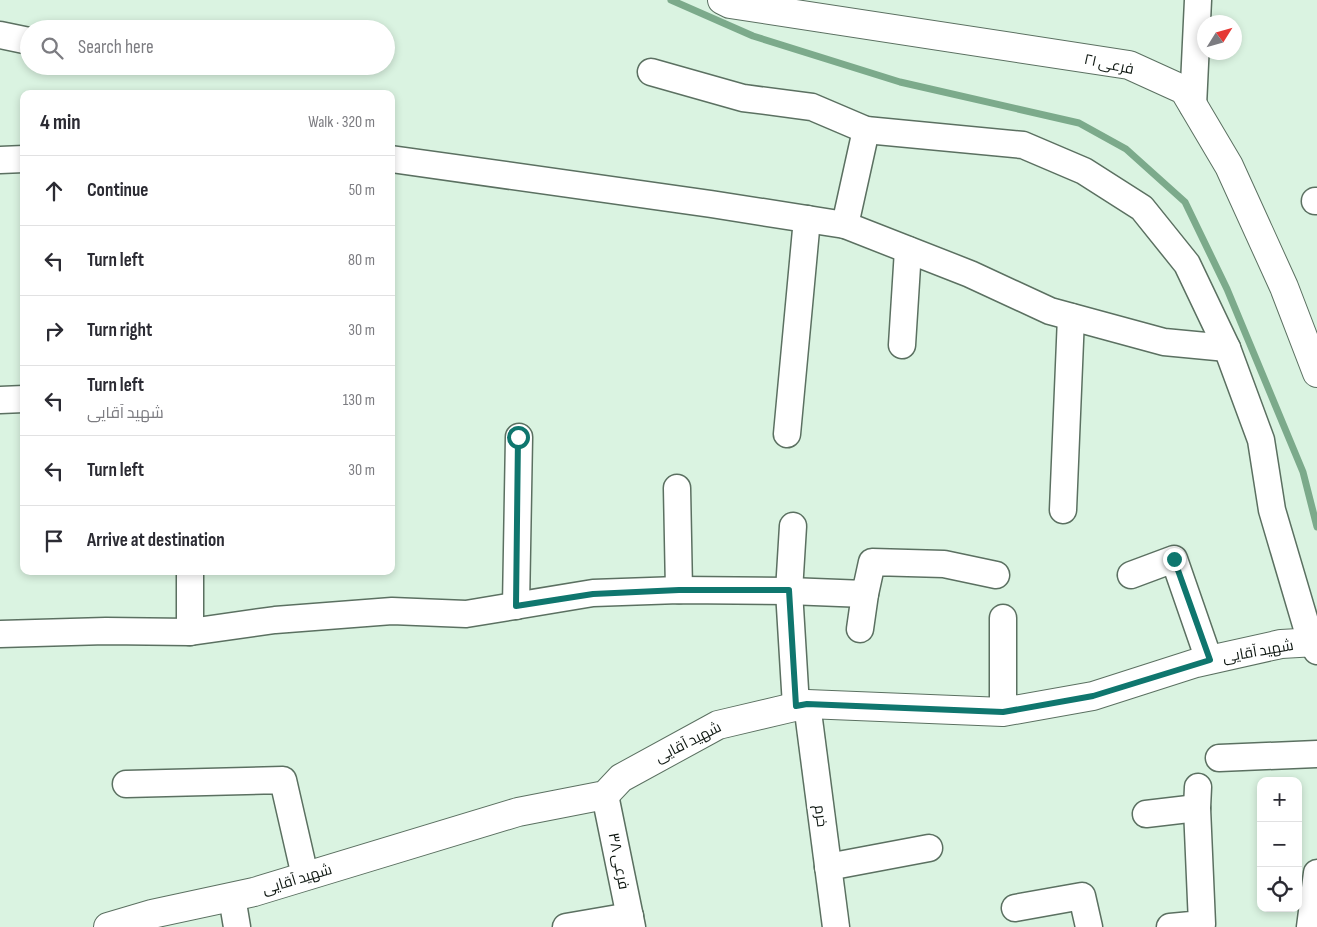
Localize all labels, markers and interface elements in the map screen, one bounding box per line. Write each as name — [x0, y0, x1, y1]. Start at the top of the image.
north arrow — [1197, 15, 1242, 60]
search box — [20, 20, 395, 75]
icon: search — [38, 34, 66, 62]
text: Search here — [78, 36, 154, 59]
street label: فرعی ۲۱ — [1082, 50, 1136, 79]
text: 4 min — [40, 110, 81, 135]
text: Walk · 320 m — [308, 113, 375, 132]
icon: ahead — [40, 177, 68, 205]
text: Continue — [87, 179, 148, 202]
text: 50 m — [349, 181, 375, 200]
icon: left — [40, 247, 68, 275]
text: Turn left — [87, 249, 144, 272]
text: 80 m — [348, 251, 375, 270]
icon: right — [40, 317, 68, 345]
text: Turn right — [87, 319, 152, 342]
text: 30 m — [348, 321, 375, 340]
text: Turn left — [87, 374, 144, 397]
icon: left — [40, 387, 68, 415]
text: 130 m — [343, 391, 375, 410]
text: شهید آقایی — [87, 404, 164, 423]
route start — [507, 426, 530, 449]
icon: left — [40, 457, 68, 485]
text: Turn left — [87, 459, 144, 482]
text: 30 m — [348, 461, 375, 480]
icon: arrive — [40, 527, 68, 555]
text: Arrive at destination — [87, 529, 225, 552]
route end — [1163, 548, 1186, 571]
street label: شهید آقایی — [1221, 636, 1295, 667]
street label: شهید آقایی — [652, 718, 725, 767]
map controls — [1257, 777, 1302, 912]
button: + — [1257, 777, 1302, 822]
street label: خرم — [810, 804, 831, 828]
button: − — [1257, 822, 1302, 867]
street label: فرعی ۳۸ — [604, 831, 633, 891]
street label: شهید آقایی — [260, 860, 334, 899]
button: locate — [1257, 867, 1302, 912]

